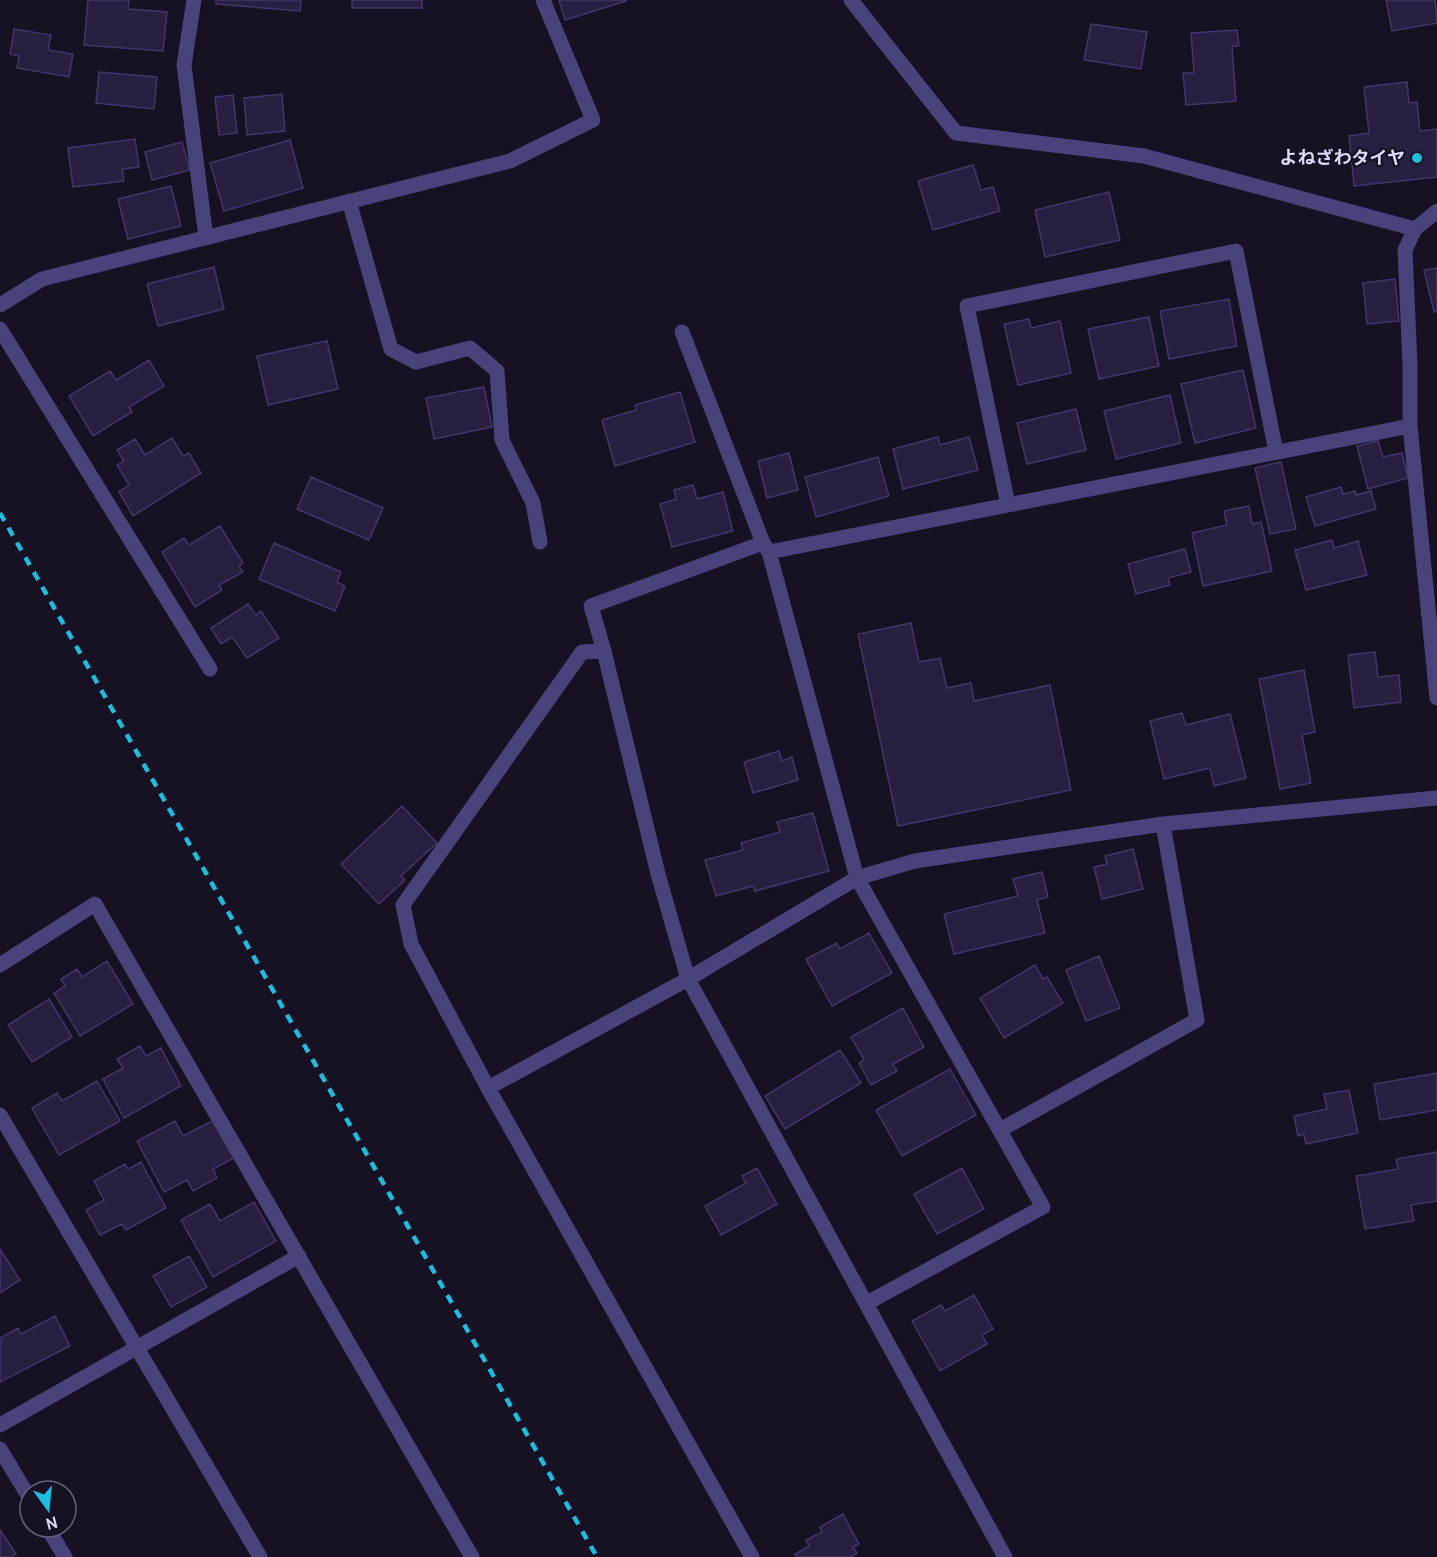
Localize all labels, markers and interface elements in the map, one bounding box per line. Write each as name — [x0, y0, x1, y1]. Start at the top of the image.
place label: よねざわタイヤ — [1280, 147, 1405, 169]
marker: よねざわタイヤ — [1410, 151, 1424, 165]
north arrow — [18, 1479, 78, 1539]
text: N — [44, 1512, 60, 1534]

